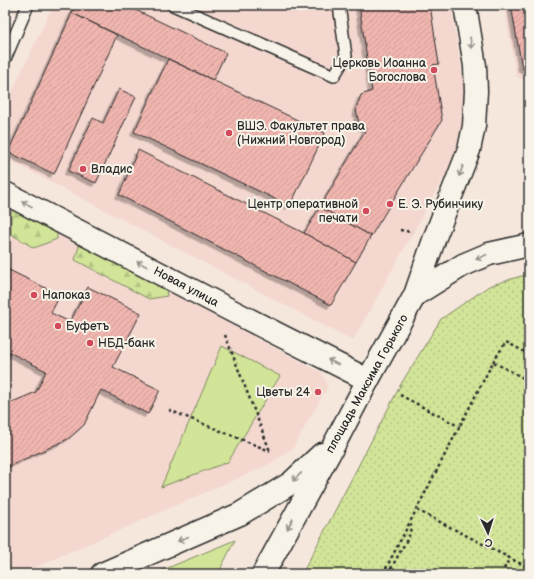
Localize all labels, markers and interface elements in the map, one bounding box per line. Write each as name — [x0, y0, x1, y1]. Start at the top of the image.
one-way arrow — [467, 37, 475, 50]
place label: Церковь Иоанна Богослова — [333, 56, 426, 85]
marker: Церковь Иоанна Богослова — [429, 65, 439, 75]
place label: ВШЭ. Факультет права (Нижний Новгород) — [237, 119, 365, 148]
marker: ВШЭ. Факультет права (Нижний Новгород) — [224, 128, 234, 138]
place label: Владис — [91, 162, 133, 177]
marker: Владис — [78, 164, 88, 174]
one-way arrow — [456, 164, 464, 176]
place label: Центр оперативной печати — [248, 197, 358, 226]
place label: Е. Э. Рубинчику — [398, 197, 484, 212]
marker: Е. Э. Рубинчику — [385, 199, 395, 209]
one-way arrow — [21, 200, 33, 208]
marker: Центр оперативной печати — [361, 206, 371, 216]
one-way arrow — [476, 254, 488, 261]
one-way arrow — [137, 260, 149, 268]
street label: Новая улица — [151, 264, 221, 310]
place label: Напоказ — [42, 288, 90, 303]
marker: Напоказ — [29, 290, 39, 300]
street label: площадь Максима Горького — [323, 312, 411, 456]
place label: Буфетъ — [66, 319, 109, 334]
marker: Буфетъ — [53, 321, 63, 331]
place label: НБД-банк — [98, 336, 156, 351]
marker: НБД-банк — [85, 338, 95, 348]
one-way arrow — [327, 358, 339, 365]
place label: Цветы 24 — [256, 385, 311, 400]
marker: Цветы 24 — [313, 387, 323, 397]
one-way arrow — [292, 473, 302, 482]
north arrow — [468, 513, 508, 553]
one-way arrow — [286, 518, 293, 530]
one-way arrow — [178, 536, 190, 543]
text: С — [484, 536, 493, 549]

